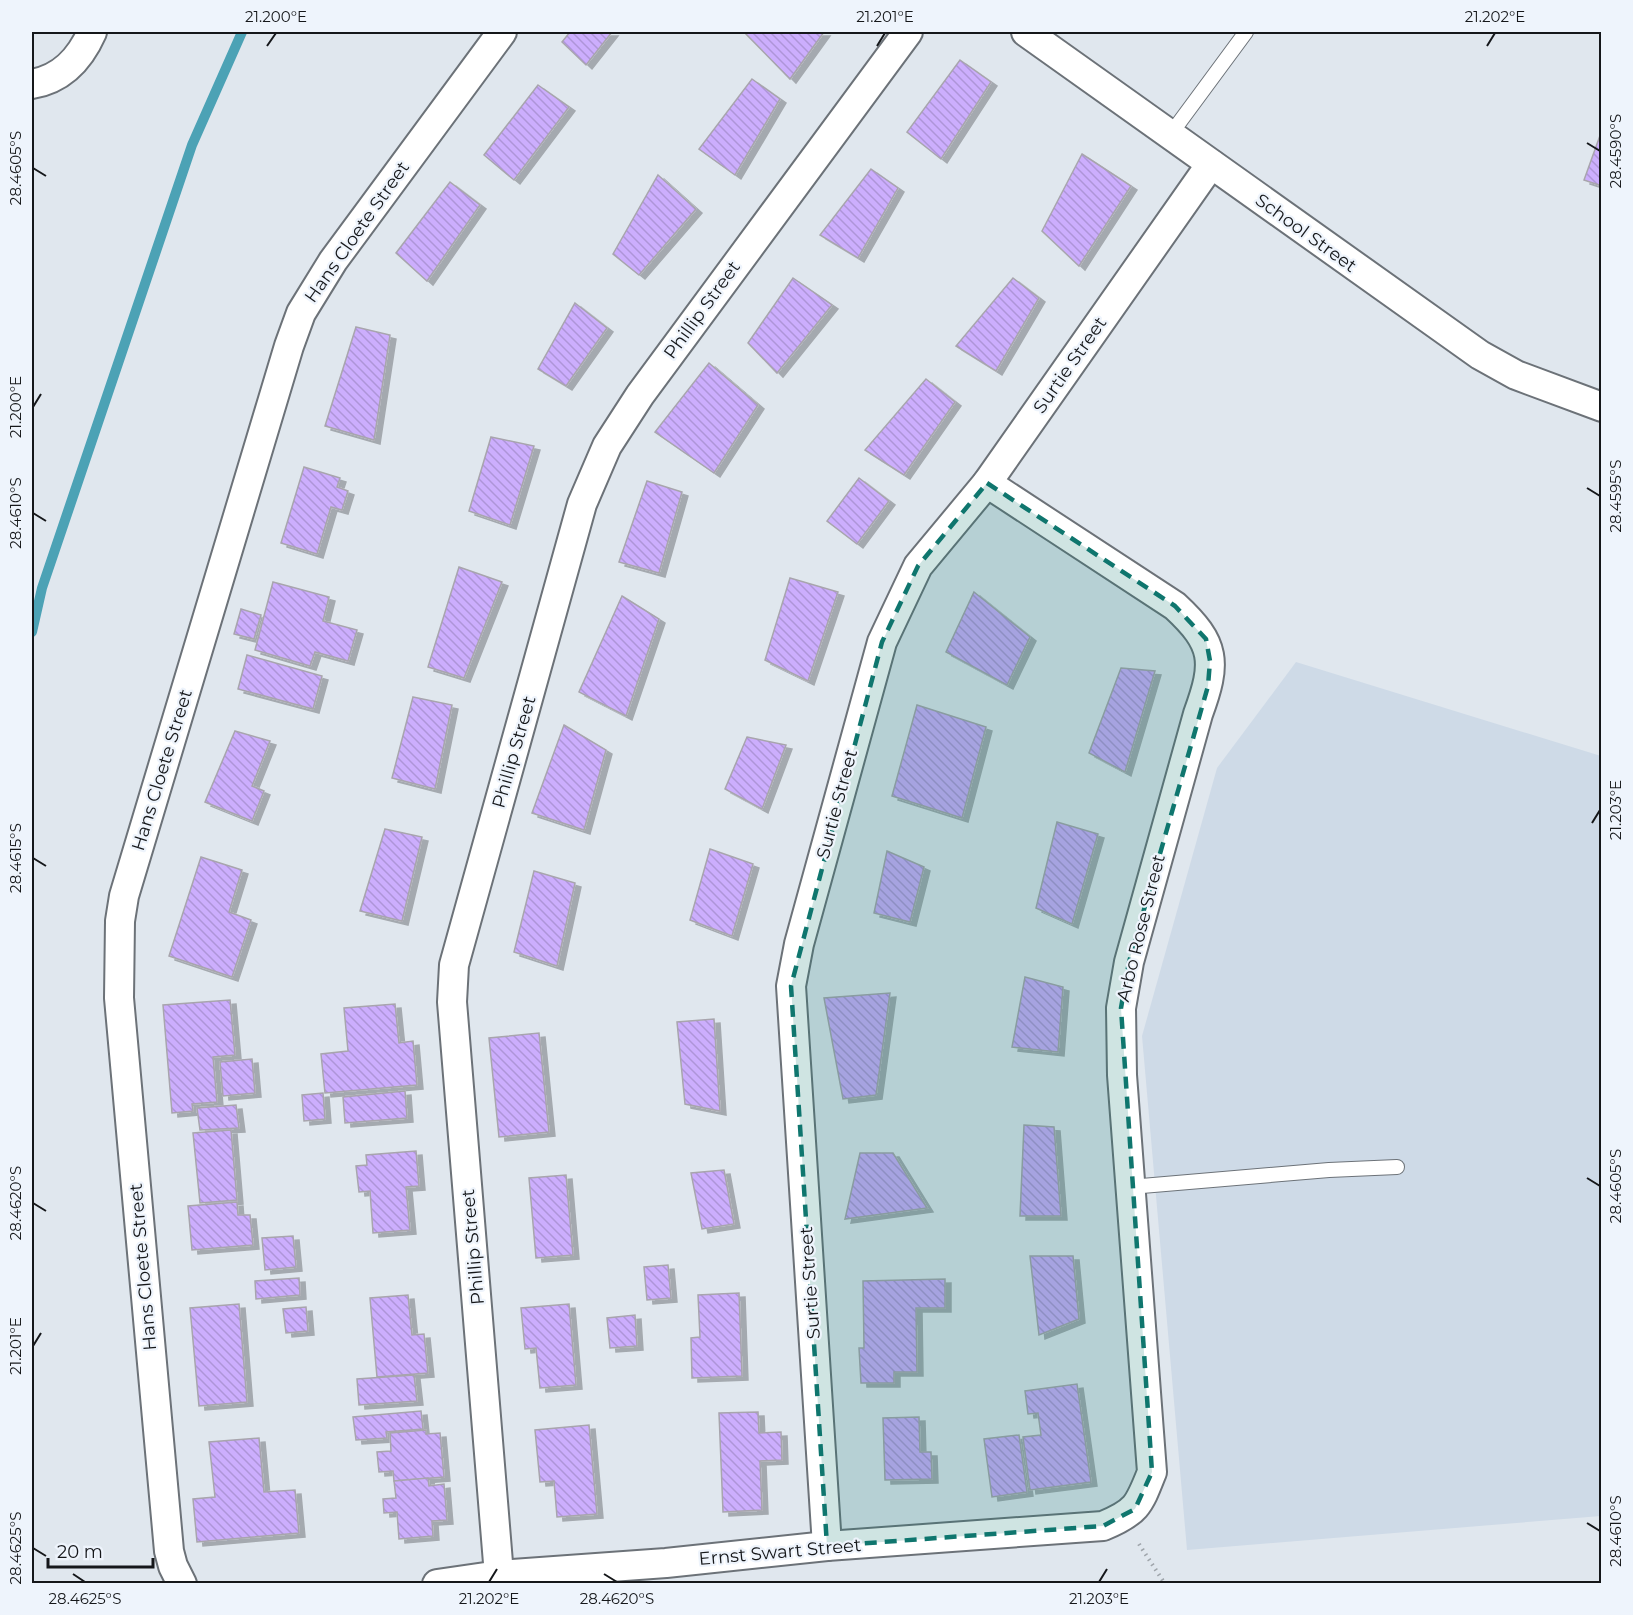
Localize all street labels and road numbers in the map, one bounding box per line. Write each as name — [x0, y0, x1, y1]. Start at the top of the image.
street label: Hans Cloete Street — [300, 157, 414, 307]
street label: School Street — [1251, 189, 1361, 277]
street label: Phillip Street — [659, 257, 745, 363]
street label: Surtie Street — [1029, 312, 1111, 418]
street label: Hans Cloete Street — [127, 687, 197, 853]
street label: Phillip Street — [487, 693, 541, 811]
street label: Surtie Street — [812, 747, 862, 861]
street label: Arbo Rose Street — [1112, 852, 1170, 1004]
street label: Hans Cloete Street — [125, 1183, 161, 1351]
street label: Phillip Street — [457, 1188, 489, 1306]
street label: Surtie Street — [795, 1226, 825, 1340]
street label: Ernst Swart Street — [698, 1534, 862, 1570]

